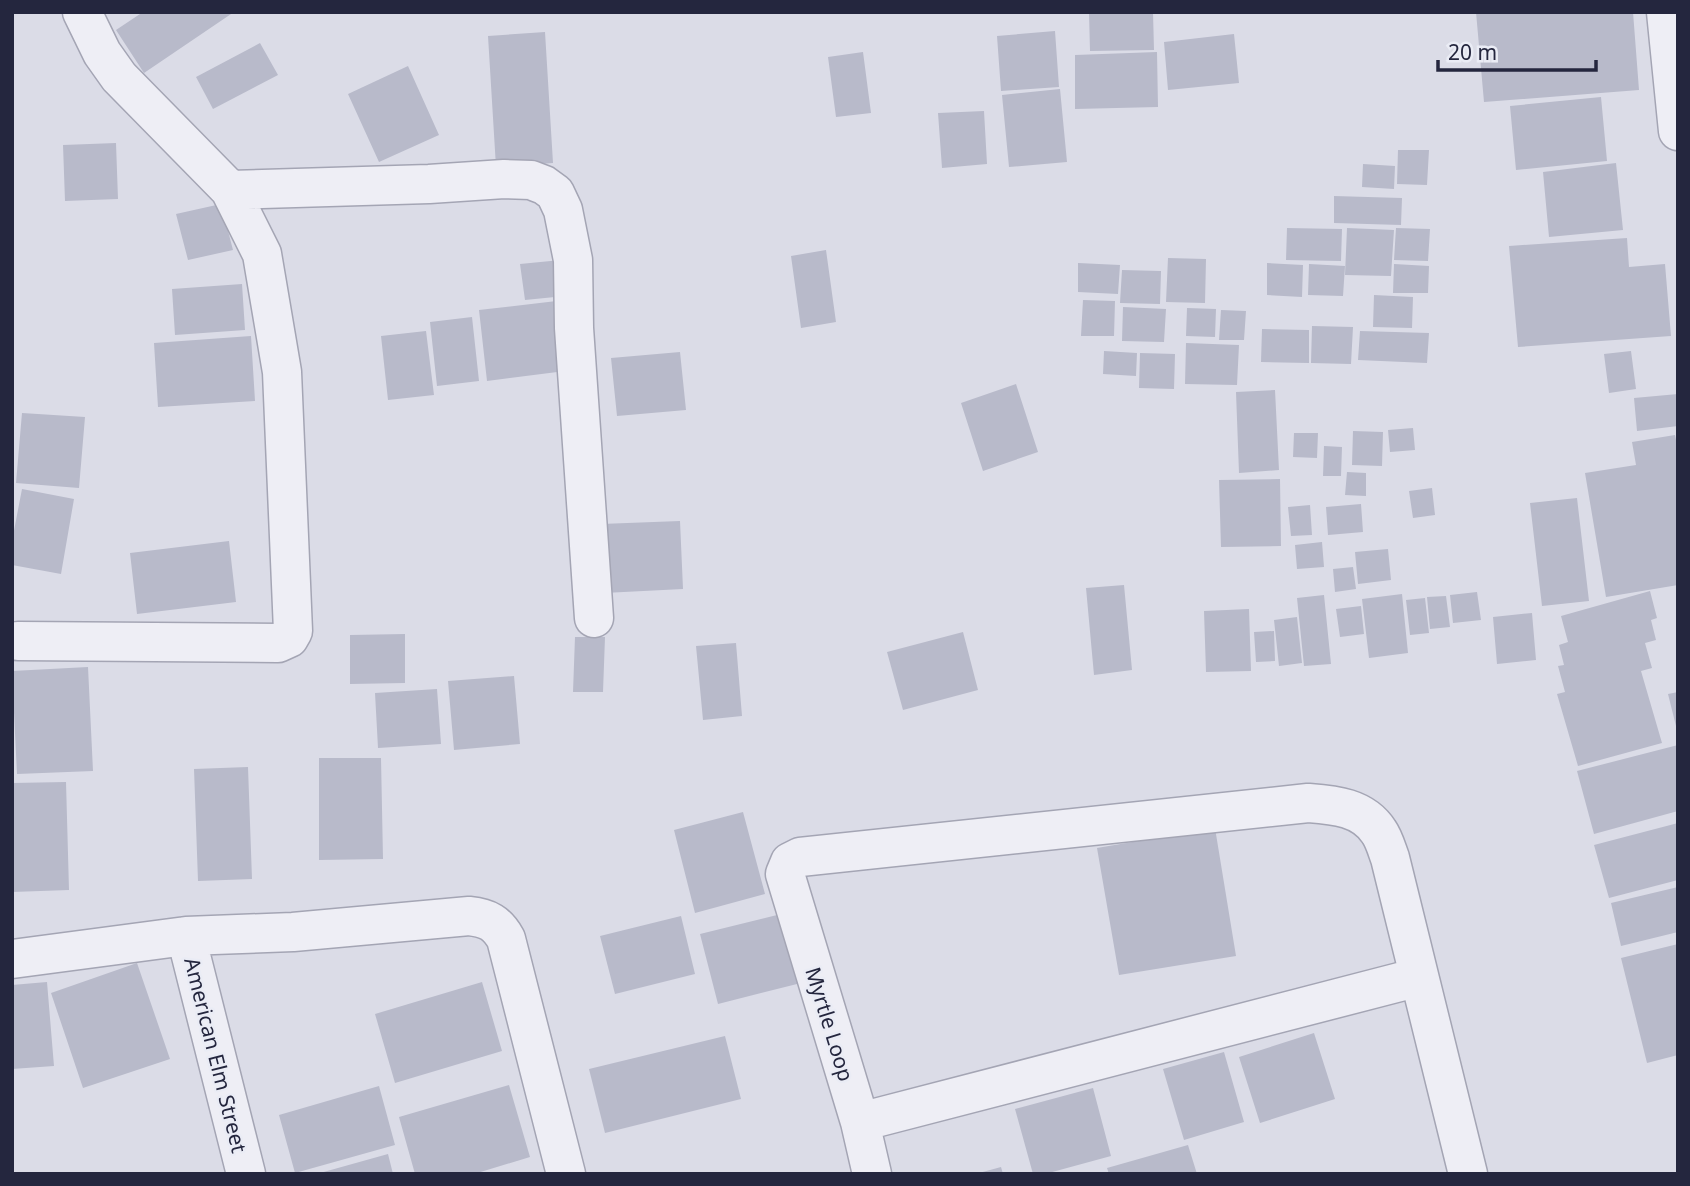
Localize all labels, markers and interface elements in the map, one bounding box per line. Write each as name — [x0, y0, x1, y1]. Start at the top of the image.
scale bar — [1438, 28, 1596, 72]
text: 20 m — [1448, 38, 1497, 66]
street label: American Elm Street — [178, 955, 254, 1156]
street label: Myrtle Loop — [799, 963, 861, 1085]

